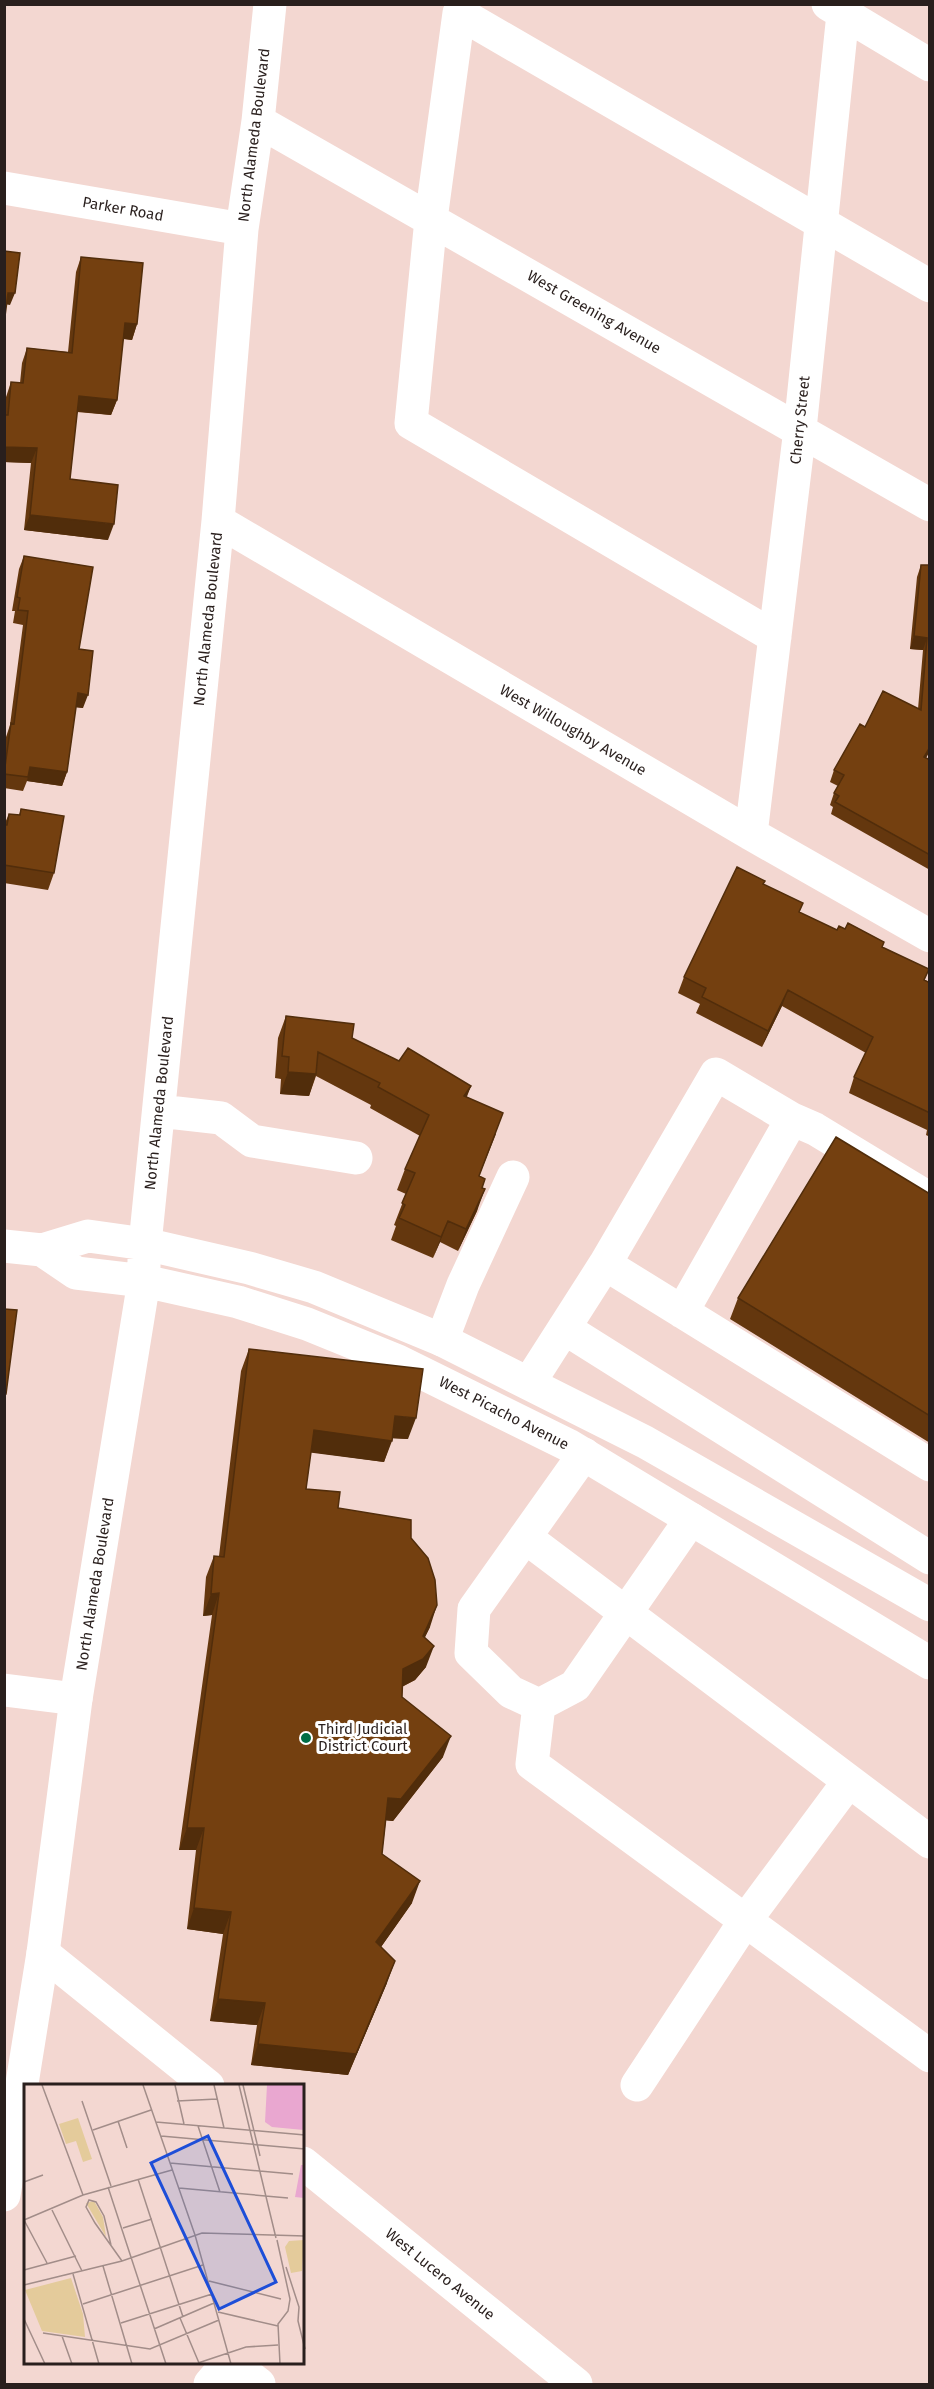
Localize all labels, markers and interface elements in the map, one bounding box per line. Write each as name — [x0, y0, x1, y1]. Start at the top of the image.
street label: North Alameda Boulevard — [234, 47, 274, 223]
street label: Parker Road — [81, 193, 165, 225]
street label: West Greening Avenue — [524, 266, 664, 358]
street label: Cherry Street — [786, 374, 814, 465]
street label: North Alameda Boulevard — [190, 531, 226, 707]
street label: West Willoughby Avenue — [497, 681, 649, 779]
street label: North Alameda Boulevard — [141, 1015, 177, 1191]
street label: West Picacho Avenue — [436, 1372, 572, 1454]
street label: North Alameda Boulevard — [72, 1496, 118, 1672]
place label: Third Judicial District Court — [318, 1720, 408, 1755]
marker: Third Judicial District Court — [299, 1731, 313, 1745]
inset map — [24, 2084, 304, 2365]
street label: West Lucero Avenue — [382, 2224, 498, 2324]

